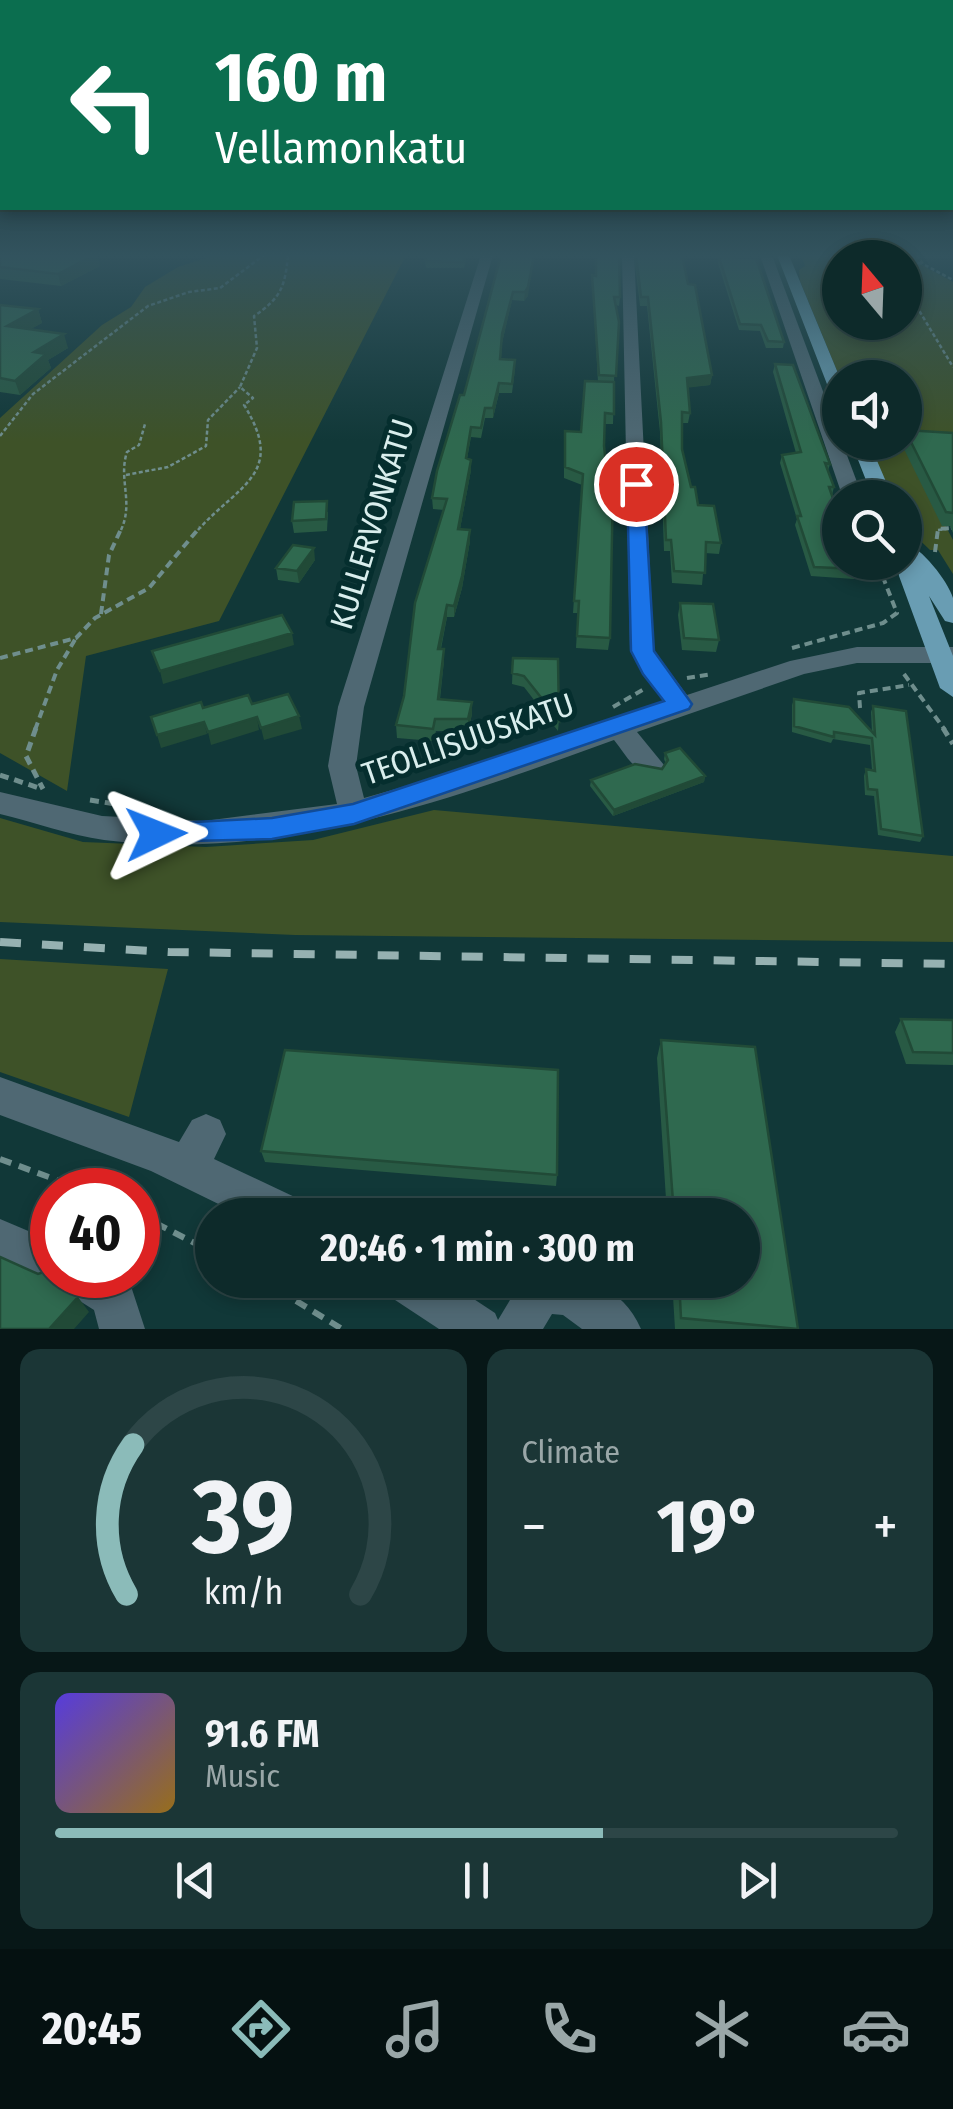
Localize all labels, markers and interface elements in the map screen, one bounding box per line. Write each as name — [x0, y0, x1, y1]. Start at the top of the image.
text: 160 m — [215, 36, 387, 120]
icon: left — [50, 40, 180, 170]
text: Vellamonkatu — [215, 121, 467, 175]
north arrow — [822, 240, 922, 340]
map controls — [822, 240, 922, 580]
button: sound — [822, 360, 922, 460]
street label: KULLERVONKATU — [322, 414, 422, 634]
pin — [594, 442, 679, 527]
icon: arrive — [609, 457, 664, 512]
button: search — [822, 480, 922, 580]
street label: TEOLLISUUSKATU — [357, 685, 579, 793]
position arrow — [104, 782, 208, 886]
speed limit sign: 40 — [30, 1168, 160, 1298]
text: 20:46 · 1 min · 300 m — [320, 1225, 635, 1271]
text: Climate — [522, 1433, 620, 1471]
text: 39 — [191, 1455, 294, 1580]
text: 19° — [657, 1482, 762, 1572]
text: − — [522, 1494, 546, 1560]
text: + — [873, 1494, 898, 1560]
text: km/h — [203, 1571, 283, 1613]
text: 91.6 FM — [205, 1711, 319, 1757]
text: Music — [205, 1757, 280, 1795]
icon: previous — [168, 1853, 223, 1908]
icon: pause — [449, 1853, 504, 1908]
icon: next — [730, 1853, 785, 1908]
icon: directions — [226, 1994, 296, 2064]
icon: music — [380, 1994, 450, 2064]
icon: phone — [534, 1994, 604, 2064]
icon: climate — [687, 1994, 757, 2064]
icon: car — [841, 1994, 911, 2064]
text: 20:45 — [42, 2002, 142, 2056]

